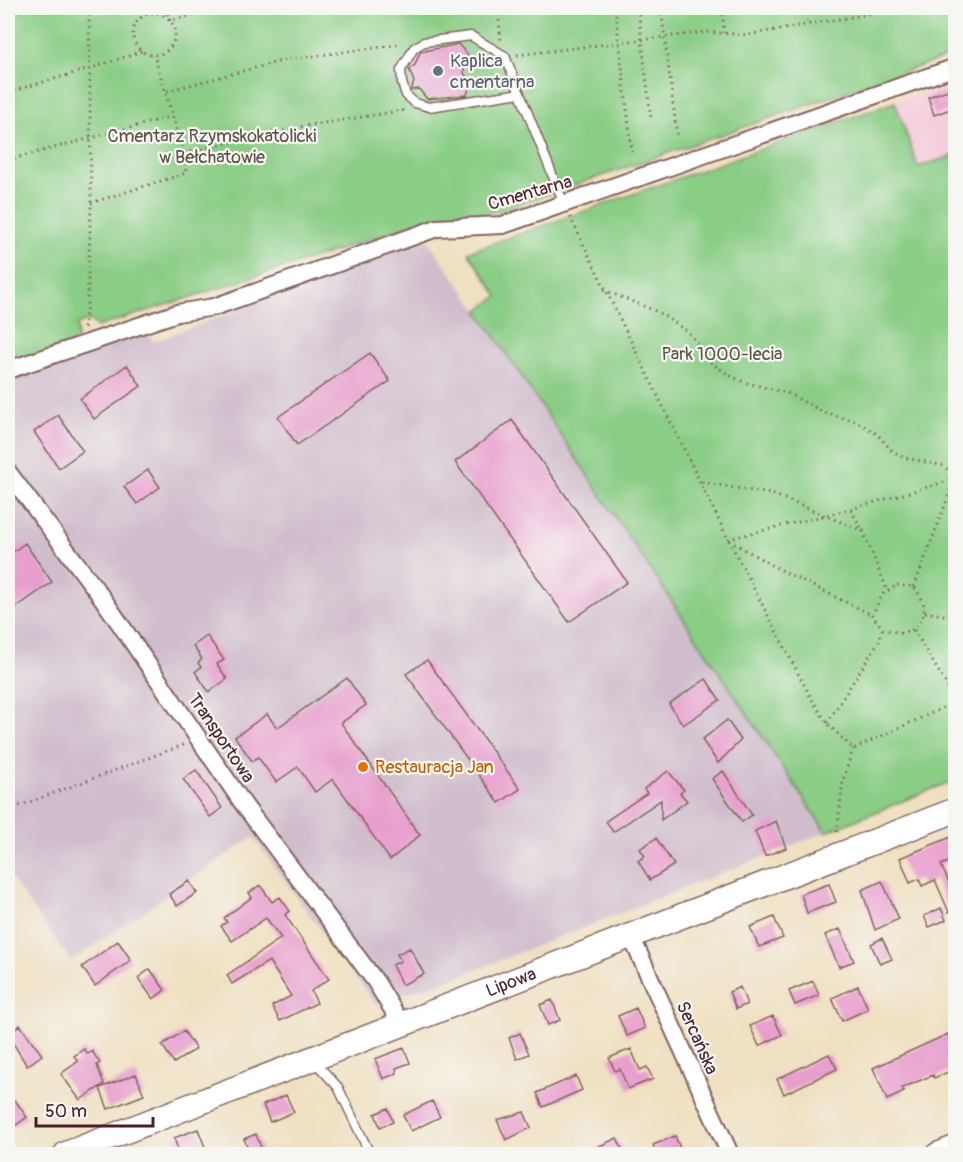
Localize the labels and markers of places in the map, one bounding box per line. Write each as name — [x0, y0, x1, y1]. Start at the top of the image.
place label: Kaplica cmentarna — [450, 50, 534, 94]
marker: Kaplica cmentarna — [431, 64, 445, 78]
place label: Restauracja Jan — [375, 756, 494, 779]
marker: Restauracja Jan — [356, 760, 370, 774]

